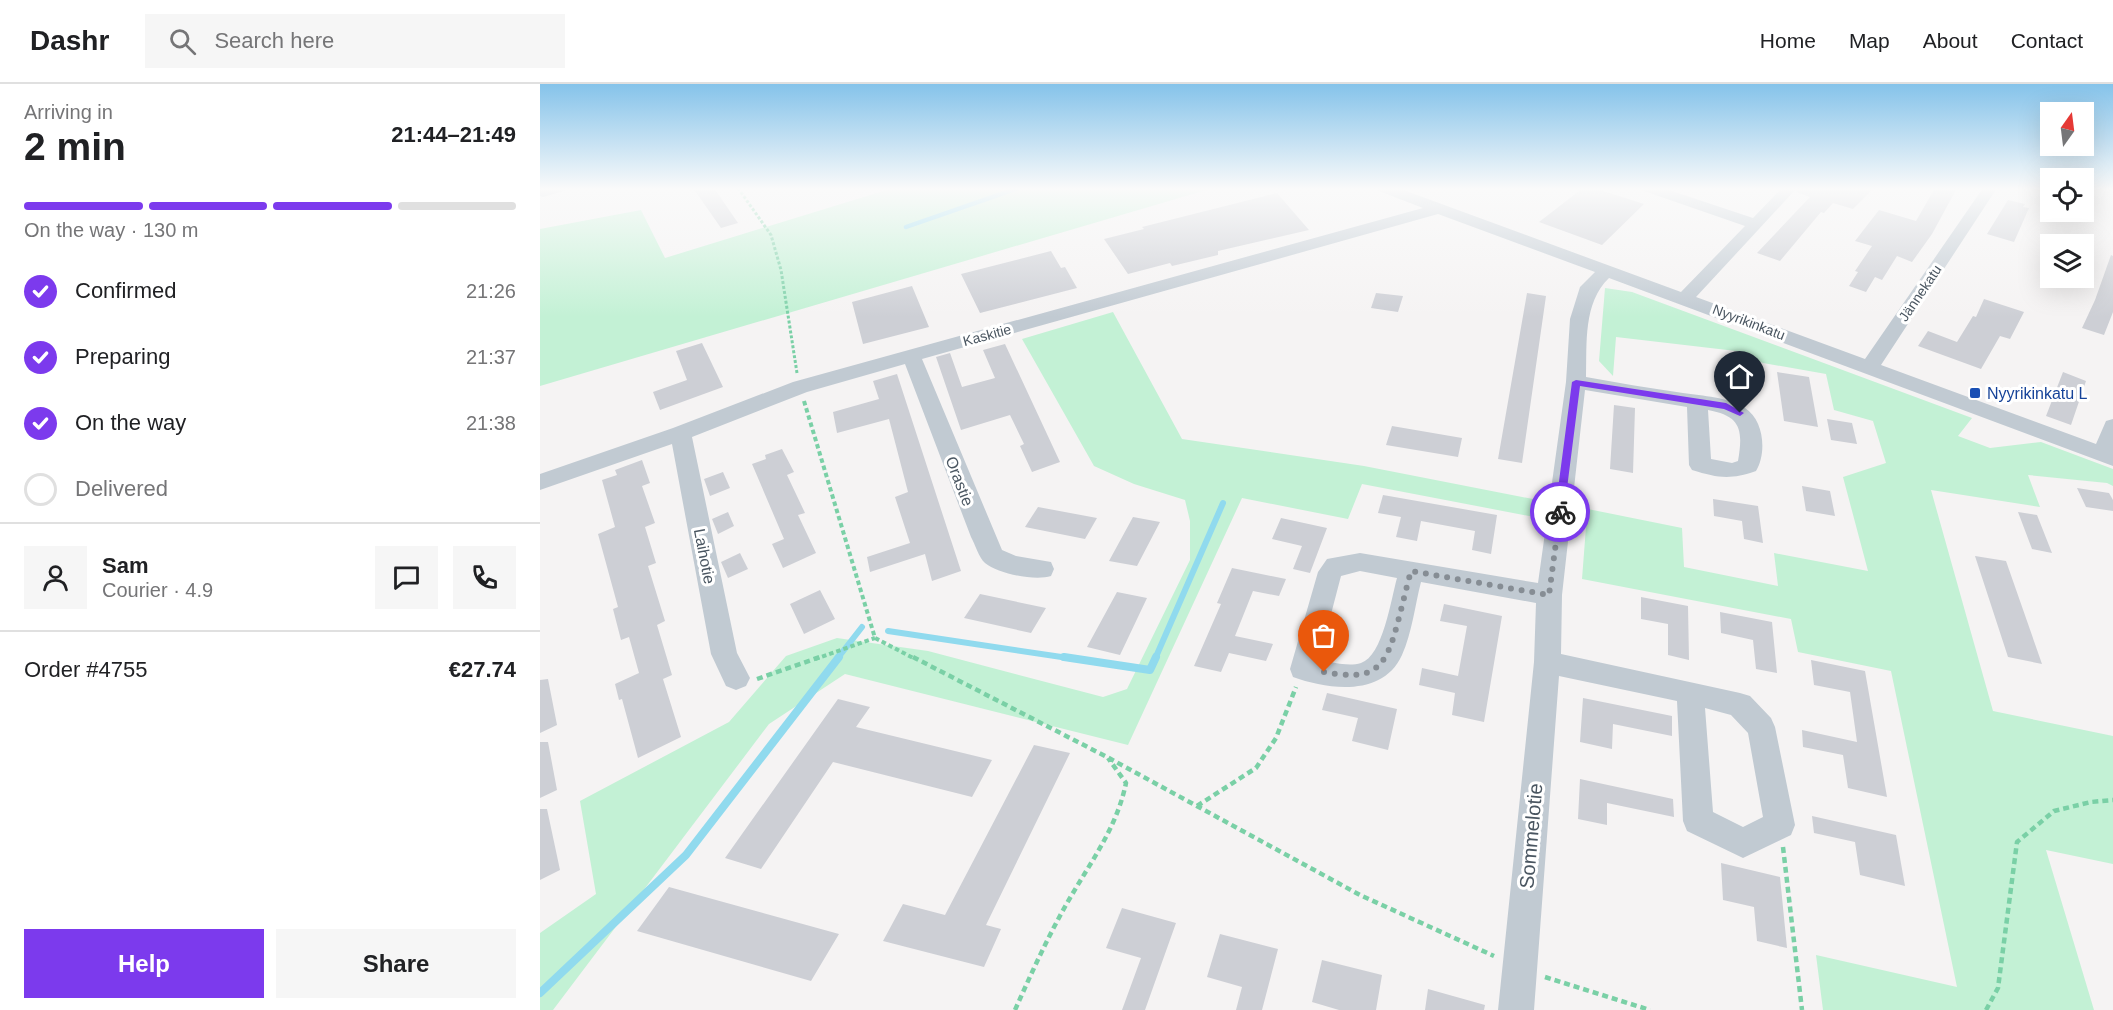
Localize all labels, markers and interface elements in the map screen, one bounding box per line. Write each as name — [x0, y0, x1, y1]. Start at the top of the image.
search box — [145, 14, 565, 68]
text: Dashr — [30, 25, 109, 56]
icon: search — [166, 25, 199, 58]
text: Search here — [214, 28, 334, 53]
text: Home — [1760, 29, 1816, 52]
text: Map — [1849, 29, 1890, 52]
text: About — [1923, 29, 1978, 52]
text: Contact — [2011, 29, 2083, 52]
text: Arriving in — [24, 101, 113, 123]
north arrow — [2040, 102, 2094, 156]
map controls — [2040, 102, 2094, 288]
text: 21:44–21:49 — [391, 122, 516, 147]
text: 2 min — [24, 125, 126, 168]
button: locate — [2040, 168, 2094, 222]
text: On the way · 130 m — [24, 219, 199, 241]
button: layers — [2040, 234, 2094, 288]
street label: Jännekatu — [1895, 262, 1945, 324]
icon: check — [24, 275, 57, 308]
text: Confirmed — [75, 278, 176, 303]
text: 21:26 — [466, 280, 516, 302]
street label: Nyyrikinkatu — [1711, 301, 1787, 343]
street label: Kaskitie — [961, 321, 1013, 349]
icon: check — [24, 341, 57, 374]
text: Preparing — [75, 344, 170, 369]
text: 21:37 — [466, 346, 516, 368]
pin — [1714, 351, 1765, 413]
icon: home — [1723, 360, 1756, 393]
place label: Nyyrikinkatu L — [1987, 385, 2088, 402]
marker: Nyyrikinkatu L — [1968, 386, 1982, 400]
icon: check — [24, 407, 57, 440]
text: On the way — [75, 410, 186, 435]
text: 21:38 — [466, 412, 516, 434]
street label: Orastie — [942, 454, 977, 508]
text: Delivered — [75, 476, 168, 501]
courier — [1530, 482, 1590, 542]
icon: bike — [1544, 496, 1577, 529]
street label: Laihotie — [691, 527, 718, 585]
button: person — [24, 546, 87, 609]
button: chat — [375, 546, 438, 609]
button: phone — [453, 546, 516, 609]
text: Sam — [102, 553, 148, 578]
text: Courier · 4.9 — [102, 579, 213, 601]
pin — [1298, 610, 1349, 672]
icon: bag — [1307, 619, 1340, 652]
text: Order #4755 — [24, 657, 148, 682]
text: €27.74 — [449, 657, 516, 682]
street label: Sommelotie — [1515, 782, 1547, 890]
button: Help — [24, 929, 264, 998]
button: Share — [276, 929, 516, 998]

